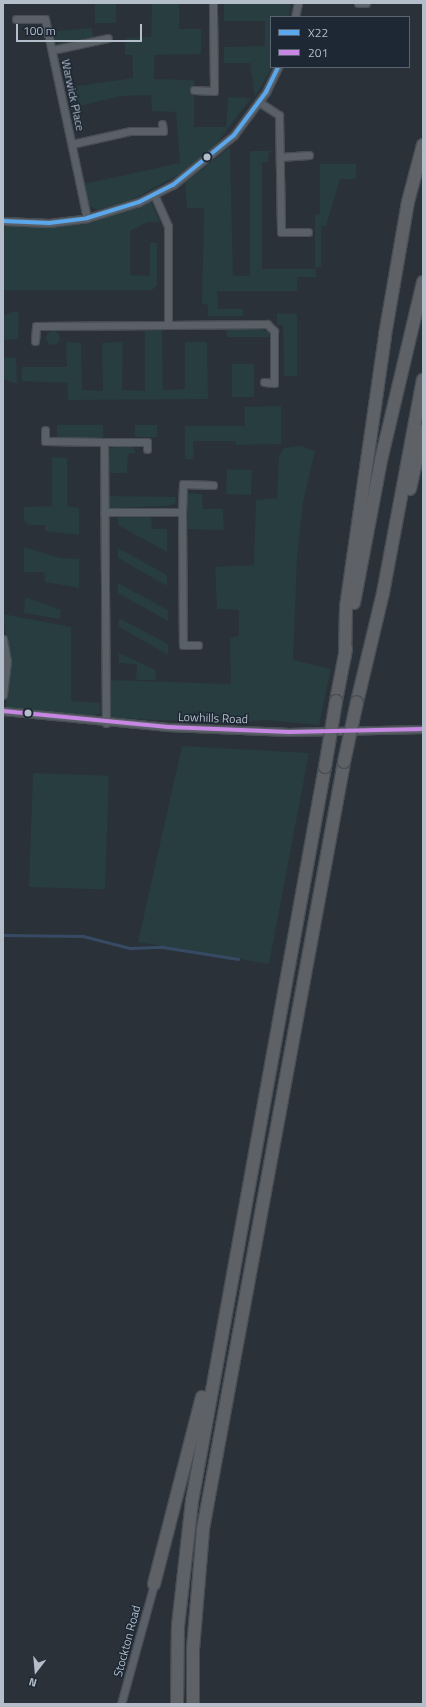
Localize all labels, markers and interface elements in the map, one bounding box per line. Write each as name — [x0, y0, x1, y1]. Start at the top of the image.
scale bar — [18, 16, 144, 42]
legend — [270, 16, 410, 68]
text: 100 m — [23, 21, 56, 40]
text: X22 — [308, 23, 328, 42]
text: 201 — [308, 43, 328, 62]
street label: Warwick Place — [58, 58, 88, 132]
unlabelled marker — [202, 152, 212, 162]
unlabelled marker — [23, 708, 33, 718]
street label: Lowhills Road — [178, 710, 248, 726]
street label: Stockton Road — [111, 1604, 143, 1678]
north arrow — [16, 1651, 56, 1691]
text: N — [27, 1674, 39, 1691]

